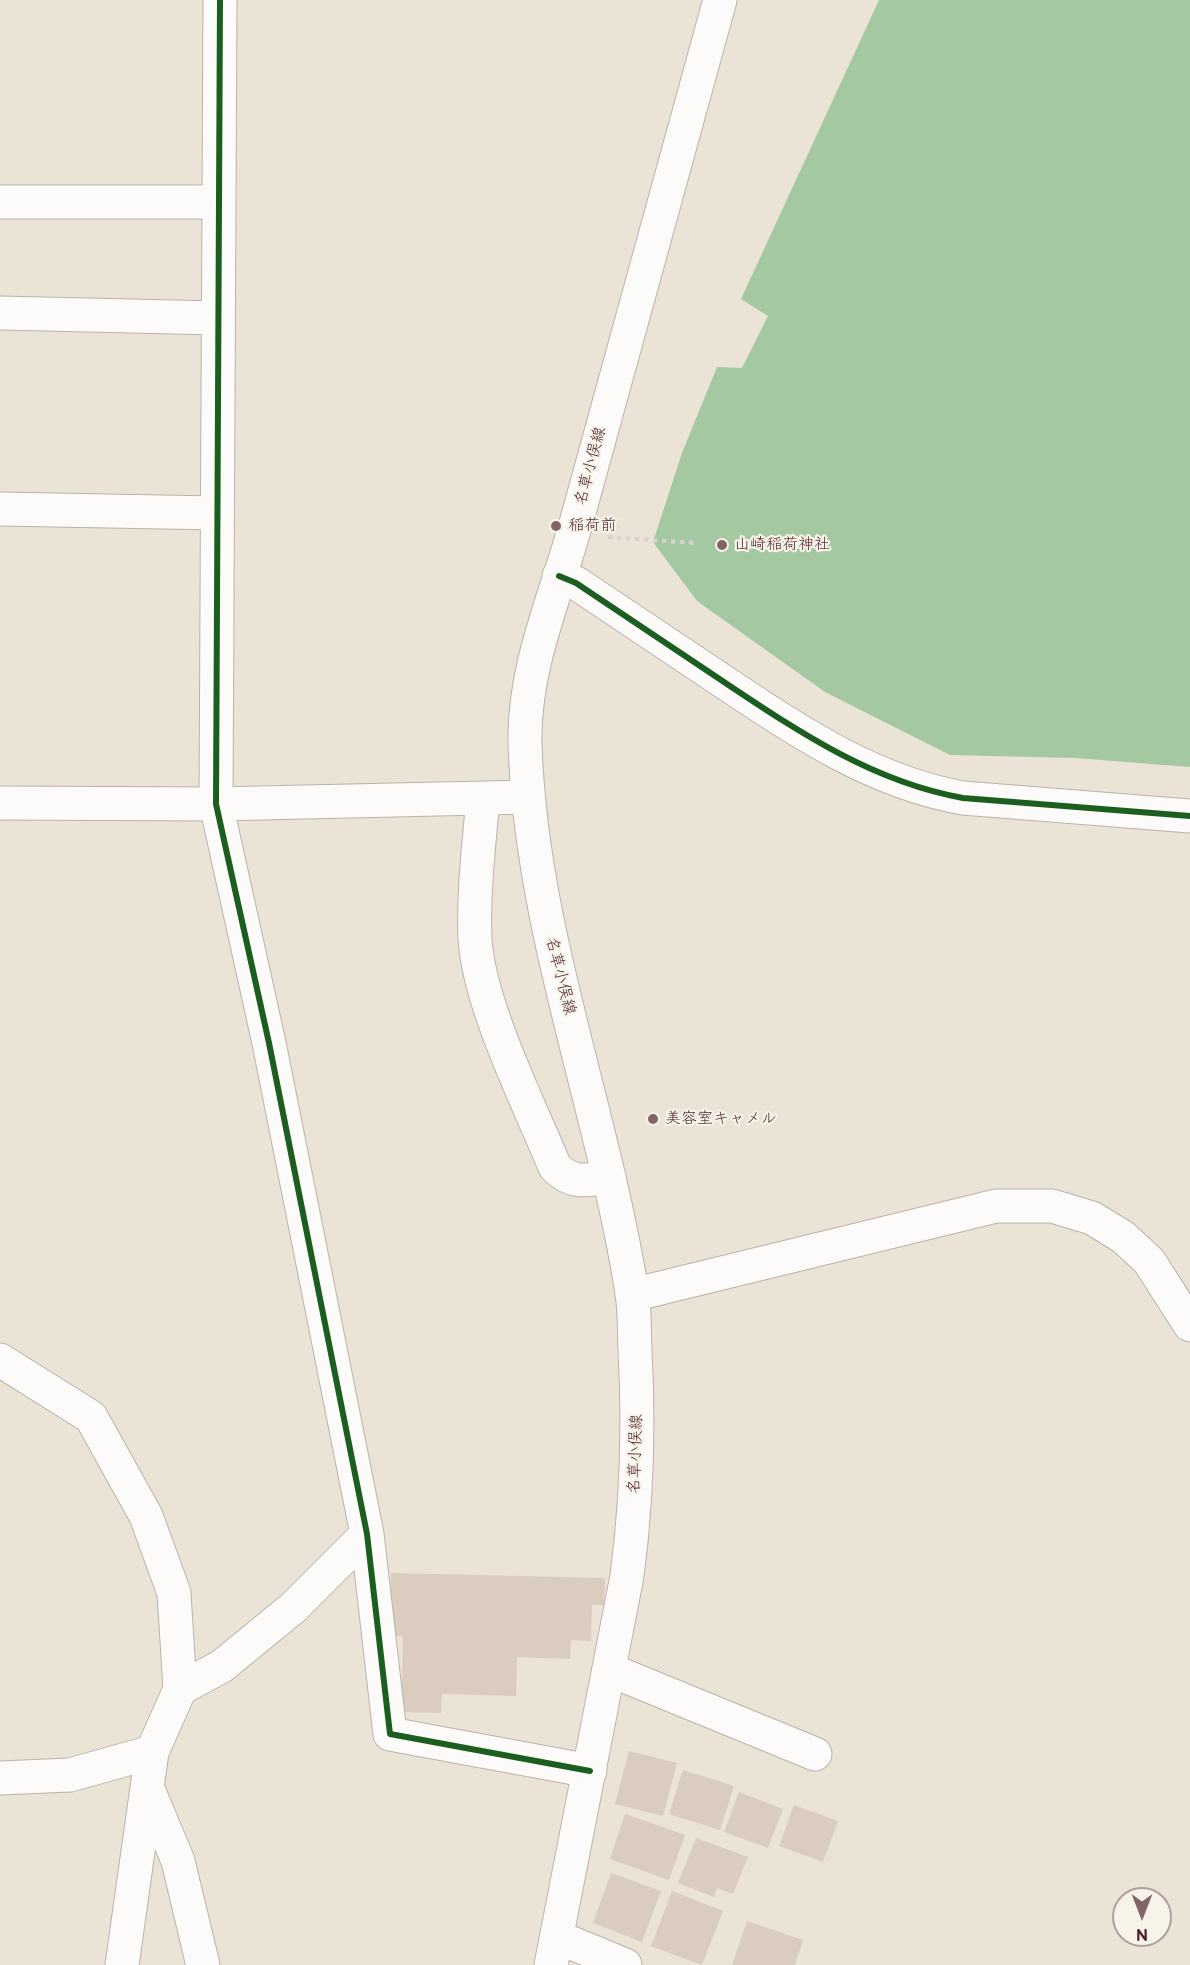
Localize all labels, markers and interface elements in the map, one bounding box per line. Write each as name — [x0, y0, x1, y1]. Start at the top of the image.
street label: 名草小俣線 — [571, 425, 611, 507]
place label: 稲荷前 — [568, 516, 616, 536]
marker: 稲荷前 — [549, 519, 563, 533]
place label: 山崎稲荷神社 — [734, 535, 830, 555]
marker: 山崎稲荷神社 — [715, 538, 729, 552]
street label: 名草小俣線 — [541, 935, 579, 1017]
place label: 美容室キャメル — [665, 1109, 777, 1129]
marker: 美容室キャメル — [646, 1112, 660, 1126]
street label: 名草小俣線 — [625, 1414, 647, 1494]
north arrow — [1112, 1887, 1172, 1947]
text: N — [1136, 1924, 1148, 1943]

